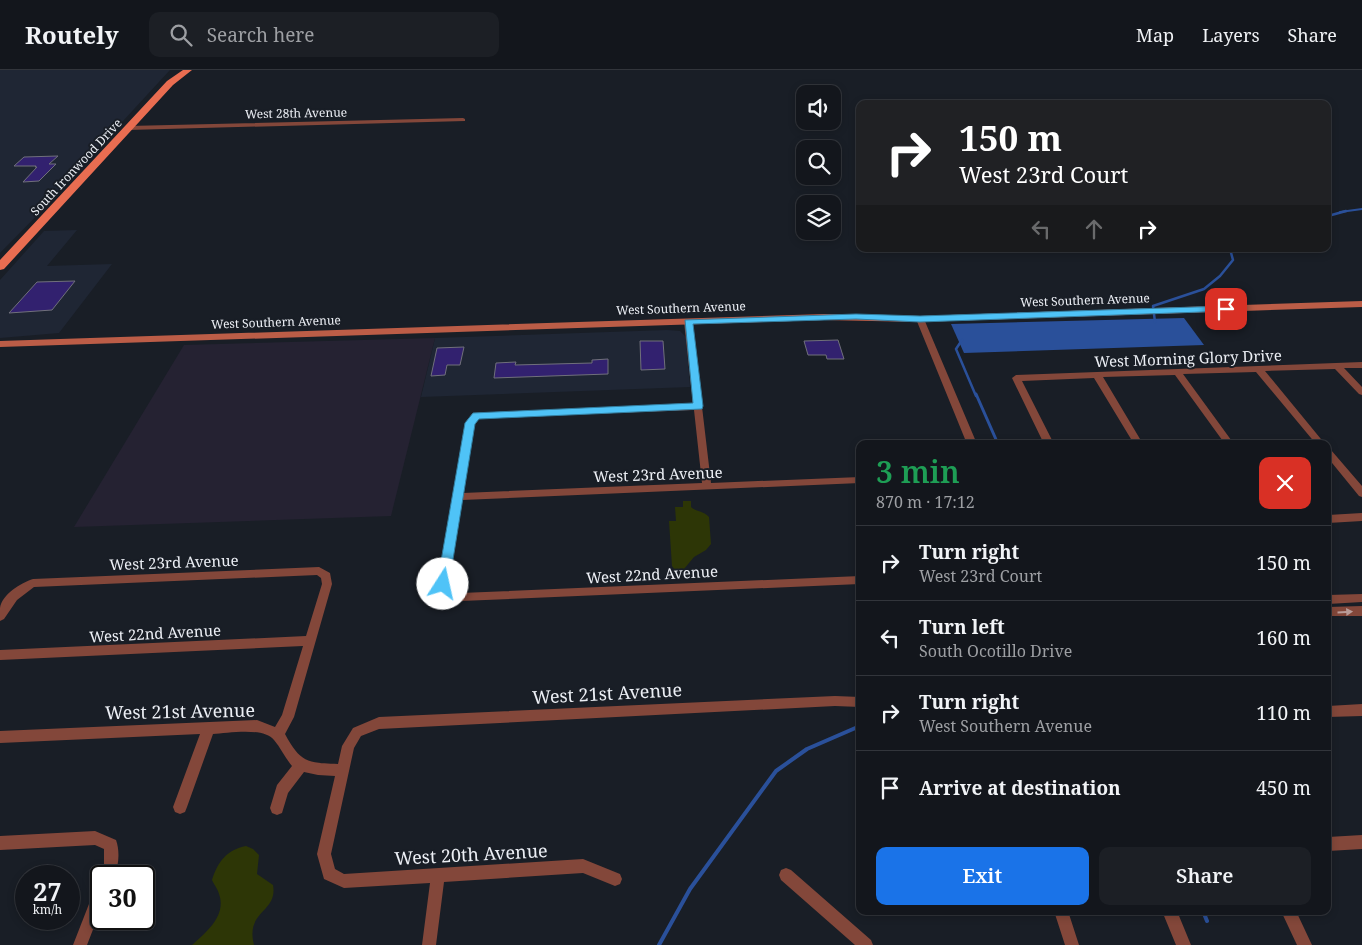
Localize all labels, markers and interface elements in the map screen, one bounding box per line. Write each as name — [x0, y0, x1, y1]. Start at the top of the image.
search box — [149, 12, 499, 57]
text: Routely — [25, 18, 119, 51]
icon: search — [167, 21, 195, 49]
text: Search here — [207, 22, 314, 48]
text: Map — [1136, 23, 1174, 47]
text: Layers — [1202, 23, 1260, 47]
text: Share — [1288, 23, 1337, 47]
map controls — [796, 85, 841, 240]
button: sound — [796, 85, 841, 130]
street label: West 28th Avenue — [245, 104, 347, 122]
text: 150 m — [959, 114, 1062, 161]
street label: South Ironwood Drive — [26, 115, 126, 219]
icon: right — [876, 120, 941, 185]
button: search — [796, 140, 841, 185]
text: West 23rd Court — [959, 159, 1128, 189]
button: layers — [796, 195, 841, 240]
icon: left — [1027, 215, 1055, 243]
icon: ahead — [1080, 215, 1108, 243]
icon: right — [1133, 215, 1161, 243]
pin — [1205, 288, 1247, 330]
street label: West Southern Avenue — [1020, 289, 1150, 311]
icon: arrive — [1212, 295, 1240, 323]
street label: West Southern Avenue — [616, 297, 746, 319]
street label: West Southern Avenue — [211, 311, 341, 333]
street label: West Morning Glory Drive — [1094, 345, 1282, 371]
text: 3 min — [876, 451, 960, 492]
button: close — [1259, 457, 1311, 509]
street label: West 23rd Avenue — [593, 462, 723, 486]
text: 870 m · 17:12 — [876, 491, 975, 513]
text: Turn right — [919, 539, 1019, 565]
icon: right — [876, 549, 904, 577]
street label: West 23rd Avenue — [109, 550, 239, 574]
text: 150 m — [1256, 550, 1311, 576]
position arrow — [416, 557, 468, 609]
street label: West 22nd Avenue — [586, 561, 718, 587]
text: West 23rd Court — [919, 565, 1042, 587]
one-way arrow — [1337, 607, 1353, 615]
text: Turn left — [919, 614, 1005, 640]
street label: West 22nd Avenue — [89, 620, 221, 646]
icon: left — [876, 624, 904, 652]
text: 160 m — [1256, 625, 1311, 651]
text: South Ocotillo Drive — [919, 640, 1072, 662]
street label: West 21st Avenue — [531, 677, 683, 709]
text: Turn right — [919, 689, 1019, 715]
street label: West 21st Avenue — [105, 698, 255, 724]
icon: right — [876, 699, 904, 727]
text: 110 m — [1256, 700, 1311, 726]
text: West Southern Avenue — [919, 715, 1092, 737]
icon: arrive — [876, 774, 904, 802]
text: Arrive at destination — [919, 775, 1121, 801]
text: 450 m — [1256, 775, 1311, 801]
street label: West 20th Avenue — [394, 838, 548, 870]
button: Exit — [876, 847, 1089, 905]
button: Share — [1099, 847, 1311, 905]
speed limit sign: 30 — [90, 865, 155, 930]
text: 27 — [33, 874, 62, 908]
text: km/h — [33, 901, 62, 918]

